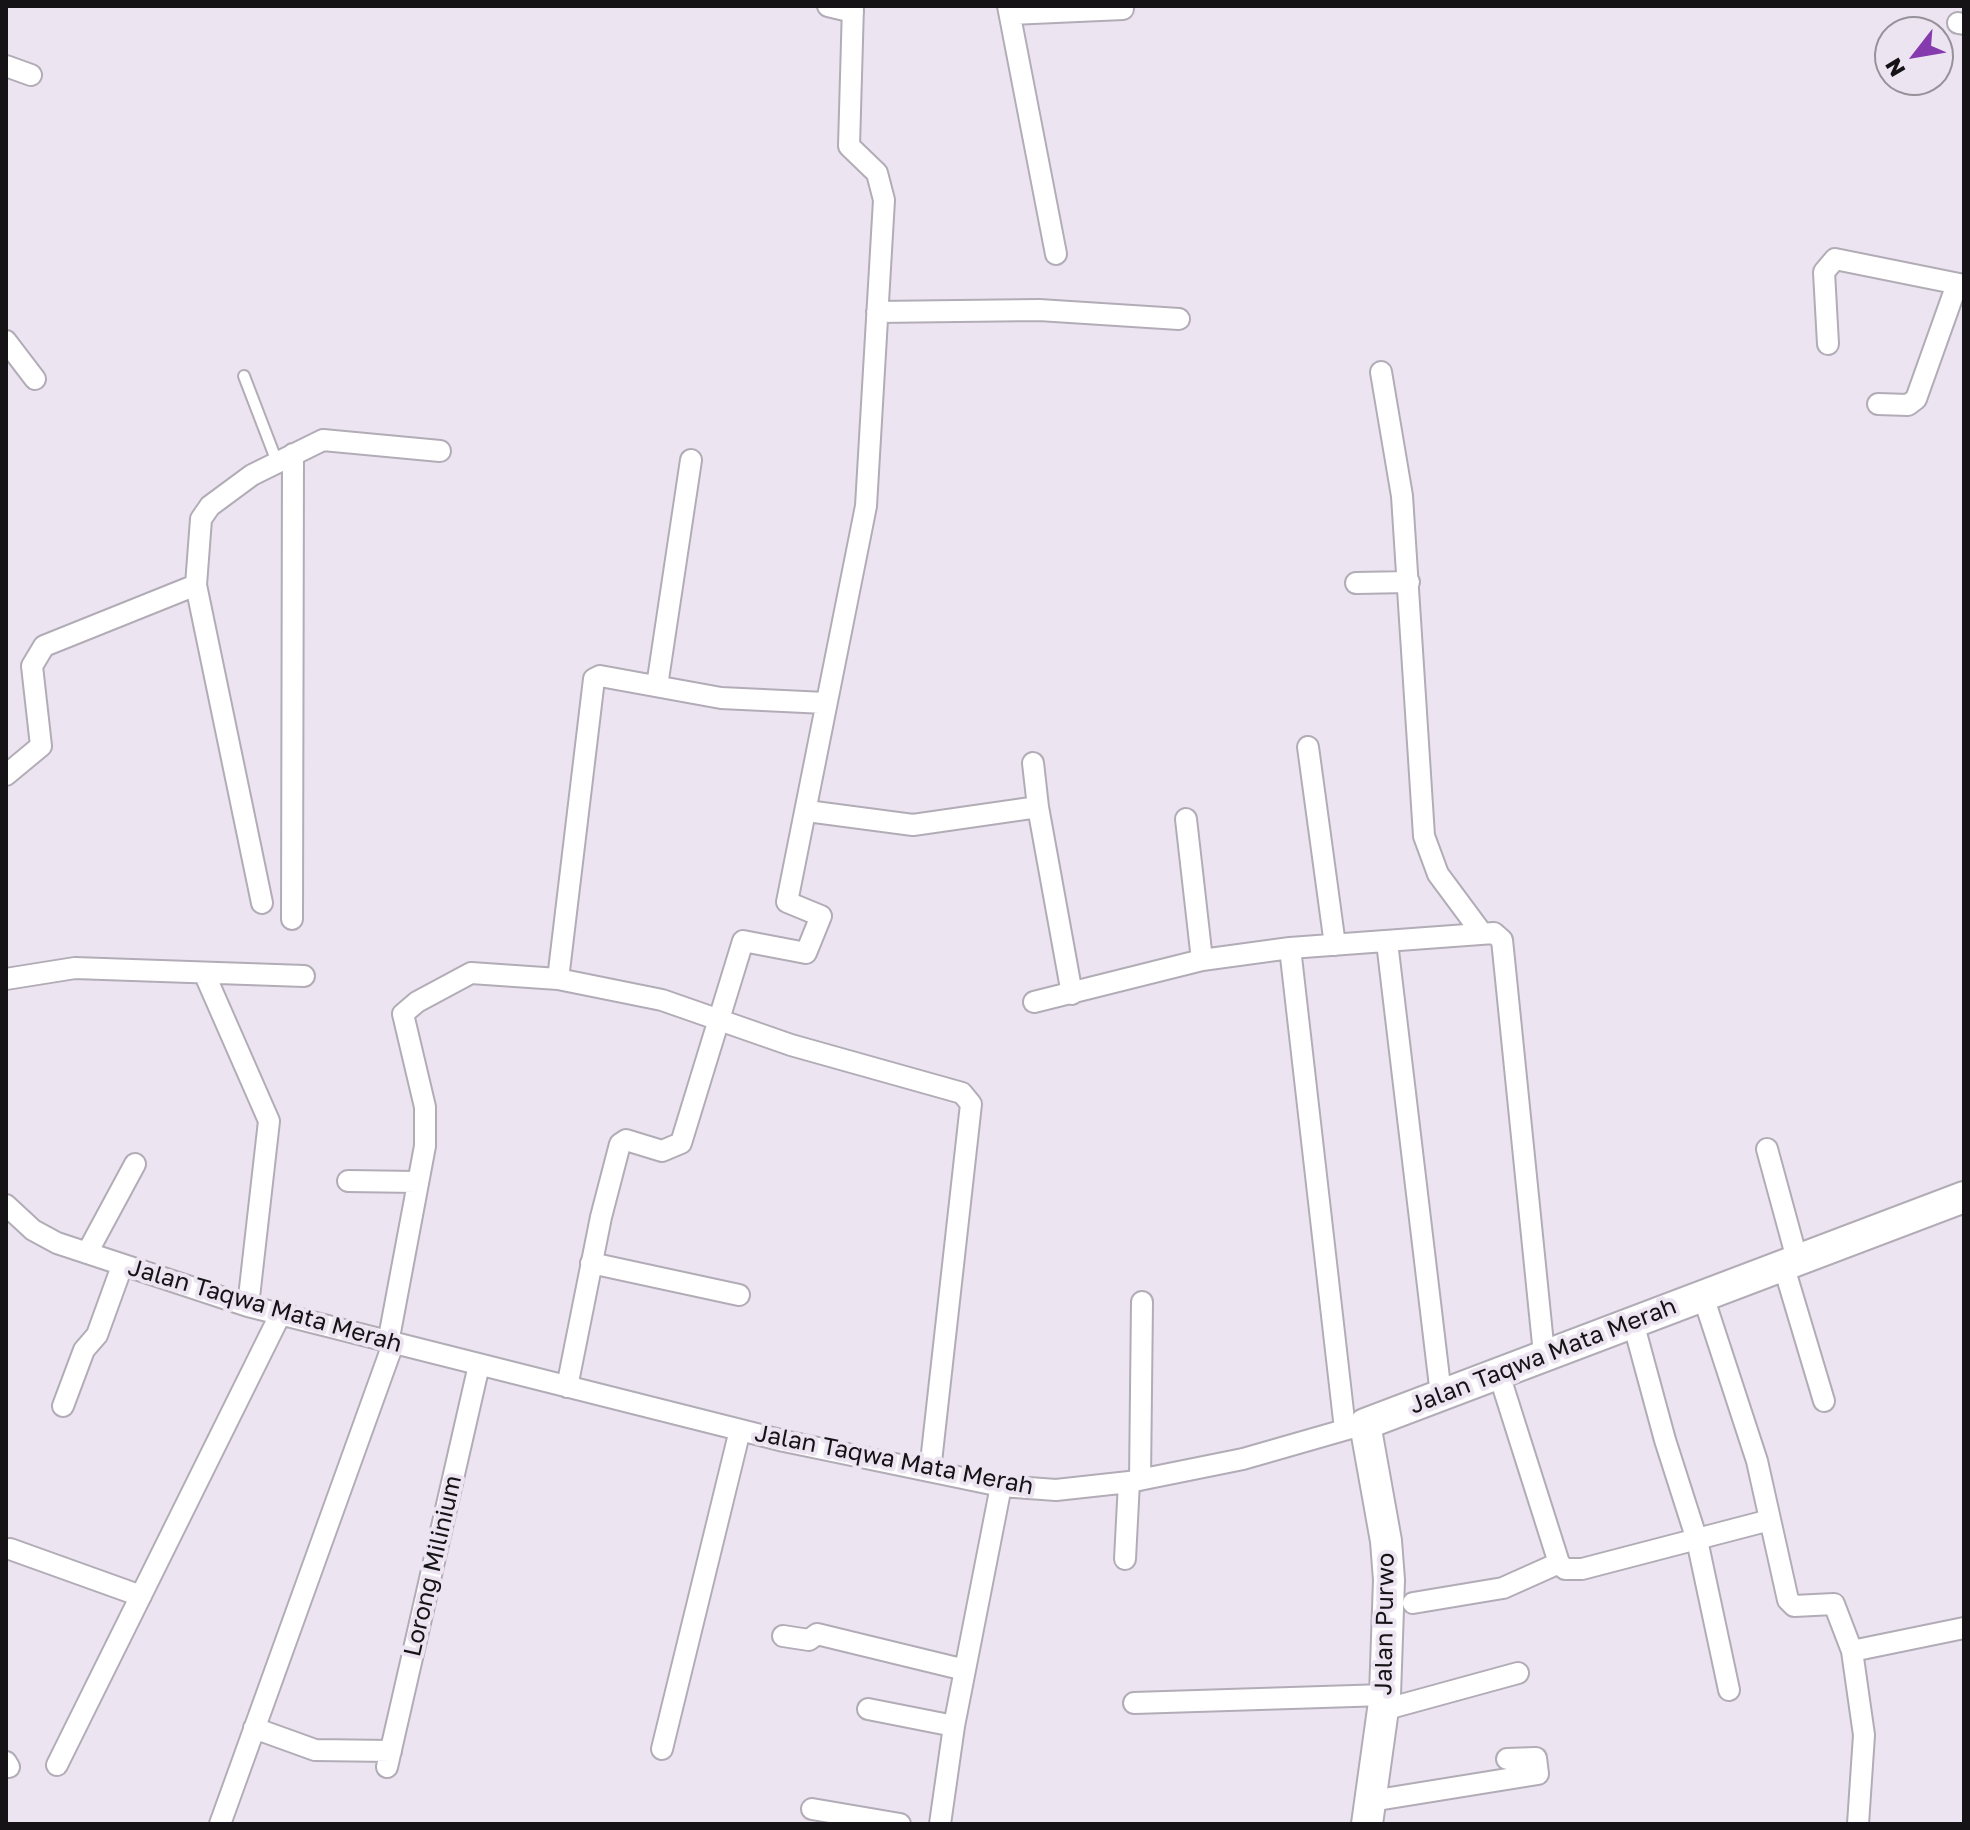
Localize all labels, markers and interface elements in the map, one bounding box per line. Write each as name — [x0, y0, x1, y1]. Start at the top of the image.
north arrow — [1874, 16, 1954, 96]
text: N — [1879, 53, 1911, 82]
street label: Jalan Taqwa Mata Merah — [125, 1253, 405, 1359]
street label: Jalan Taqwa Mata Merah — [1405, 1292, 1681, 1420]
street label: Jalan Taqwa Mata Merah — [752, 1419, 1036, 1501]
street label: Lorong Milinium — [398, 1473, 468, 1659]
street label: Jalan Purwo — [1369, 1552, 1401, 1696]

